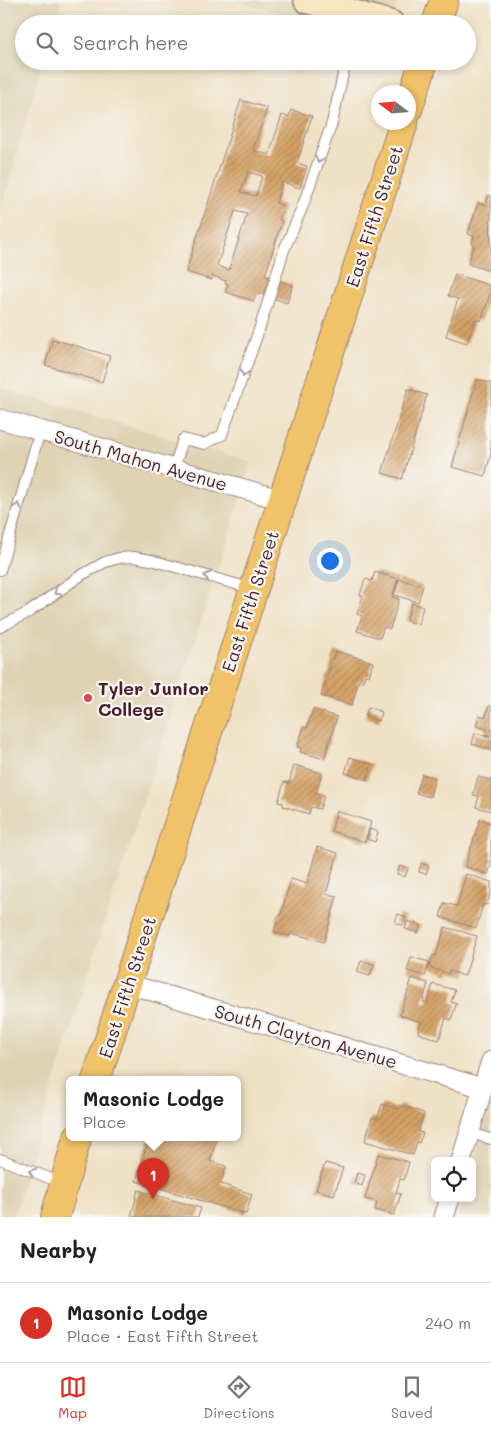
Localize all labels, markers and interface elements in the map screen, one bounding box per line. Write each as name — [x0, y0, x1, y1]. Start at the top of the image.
search box — [15, 15, 476, 70]
icon: search — [33, 29, 61, 57]
text: Search here — [73, 30, 189, 55]
north arrow — [371, 85, 416, 130]
street label: East Fifth Street — [340, 142, 408, 290]
one-way arrow — [315, 155, 325, 163]
one-way arrow — [240, 369, 250, 377]
street label: South Mahon Avenue — [52, 424, 230, 496]
one-way arrow — [12, 502, 23, 511]
street label: East Fifth Street — [216, 527, 284, 675]
your location — [317, 548, 343, 574]
one-way arrow — [203, 572, 212, 582]
one-way arrow — [53, 586, 62, 596]
place label: Tyler Junior College — [98, 676, 209, 721]
marker: Tyler Junior College — [82, 692, 94, 704]
street label: East Fifth Street — [93, 913, 161, 1061]
street label: South Clayton Avenue — [212, 998, 400, 1074]
popup — [66, 1076, 241, 1141]
text: Masonic Lodge — [83, 1086, 224, 1111]
text: Place — [83, 1111, 126, 1132]
map controls — [431, 1157, 476, 1202]
button: locate — [431, 1157, 476, 1202]
pin: 1 — [137, 1158, 169, 1199]
one-way arrow — [28, 1167, 36, 1177]
text: Nearby — [20, 1236, 97, 1263]
text: Masonic Lodge — [67, 1300, 208, 1325]
text: 1 — [32, 1312, 40, 1333]
text: 240 m — [425, 1312, 471, 1333]
text: Place · East Fifth Street — [67, 1325, 259, 1346]
tab: Map — [58, 1373, 87, 1422]
tab: Directions — [203, 1373, 275, 1422]
tab: Saved — [391, 1373, 433, 1422]

